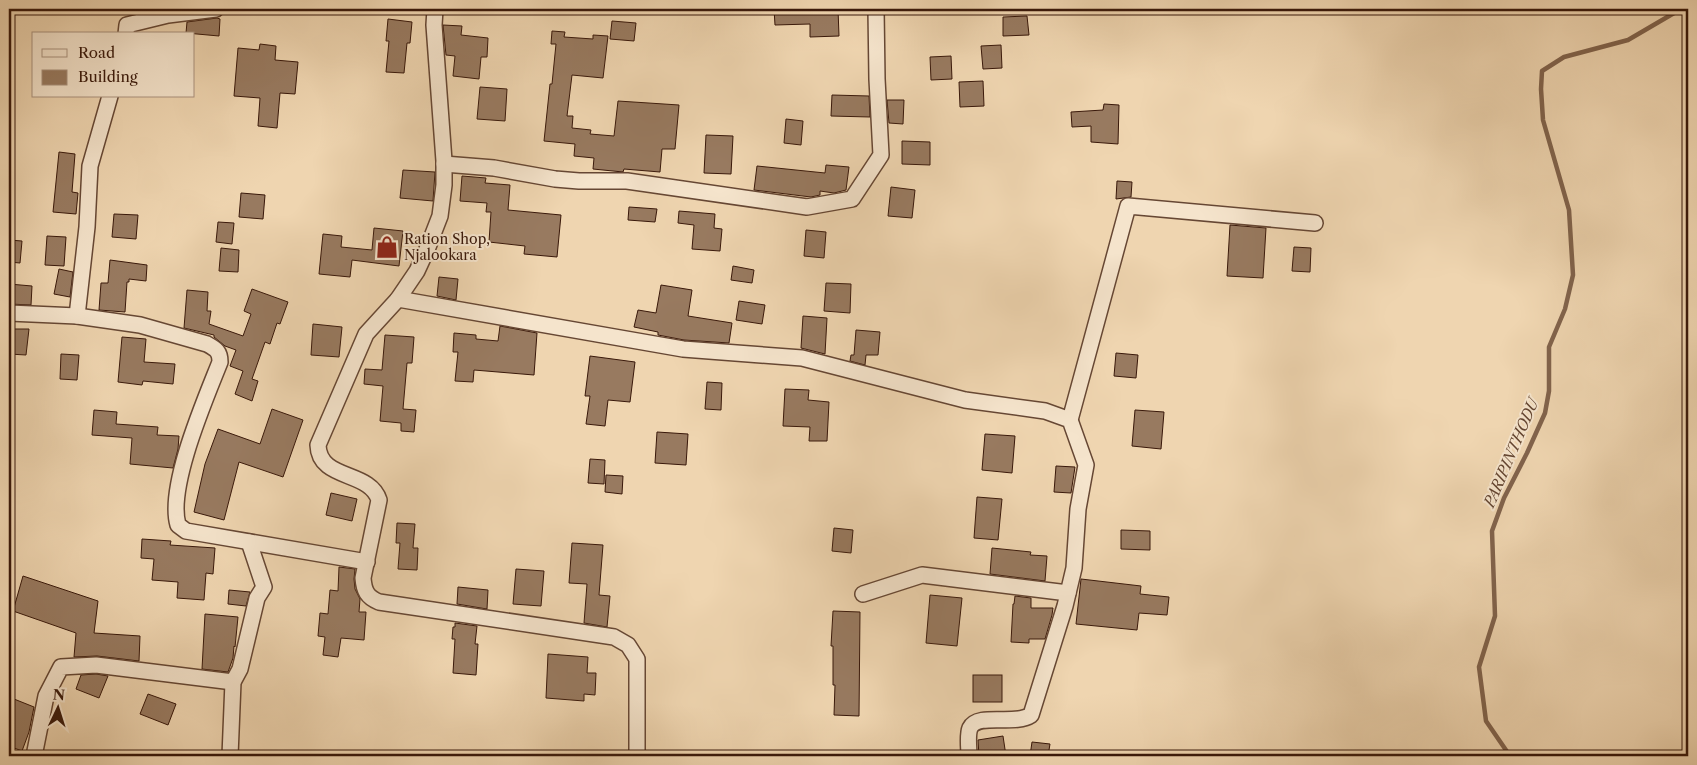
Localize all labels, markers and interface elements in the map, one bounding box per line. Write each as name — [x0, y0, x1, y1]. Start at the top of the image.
legend — [32, 32, 195, 98]
text: Road — [78, 43, 115, 62]
text: Building — [78, 67, 138, 86]
place label: Ration Shop, Njalookara — [404, 230, 490, 264]
shop icon: Ration Shop, Njalookara — [374, 234, 400, 260]
water label: PARIPINTHODU — [1479, 393, 1544, 511]
north arrow — [32, 682, 82, 732]
text: N — [52, 686, 66, 704]

